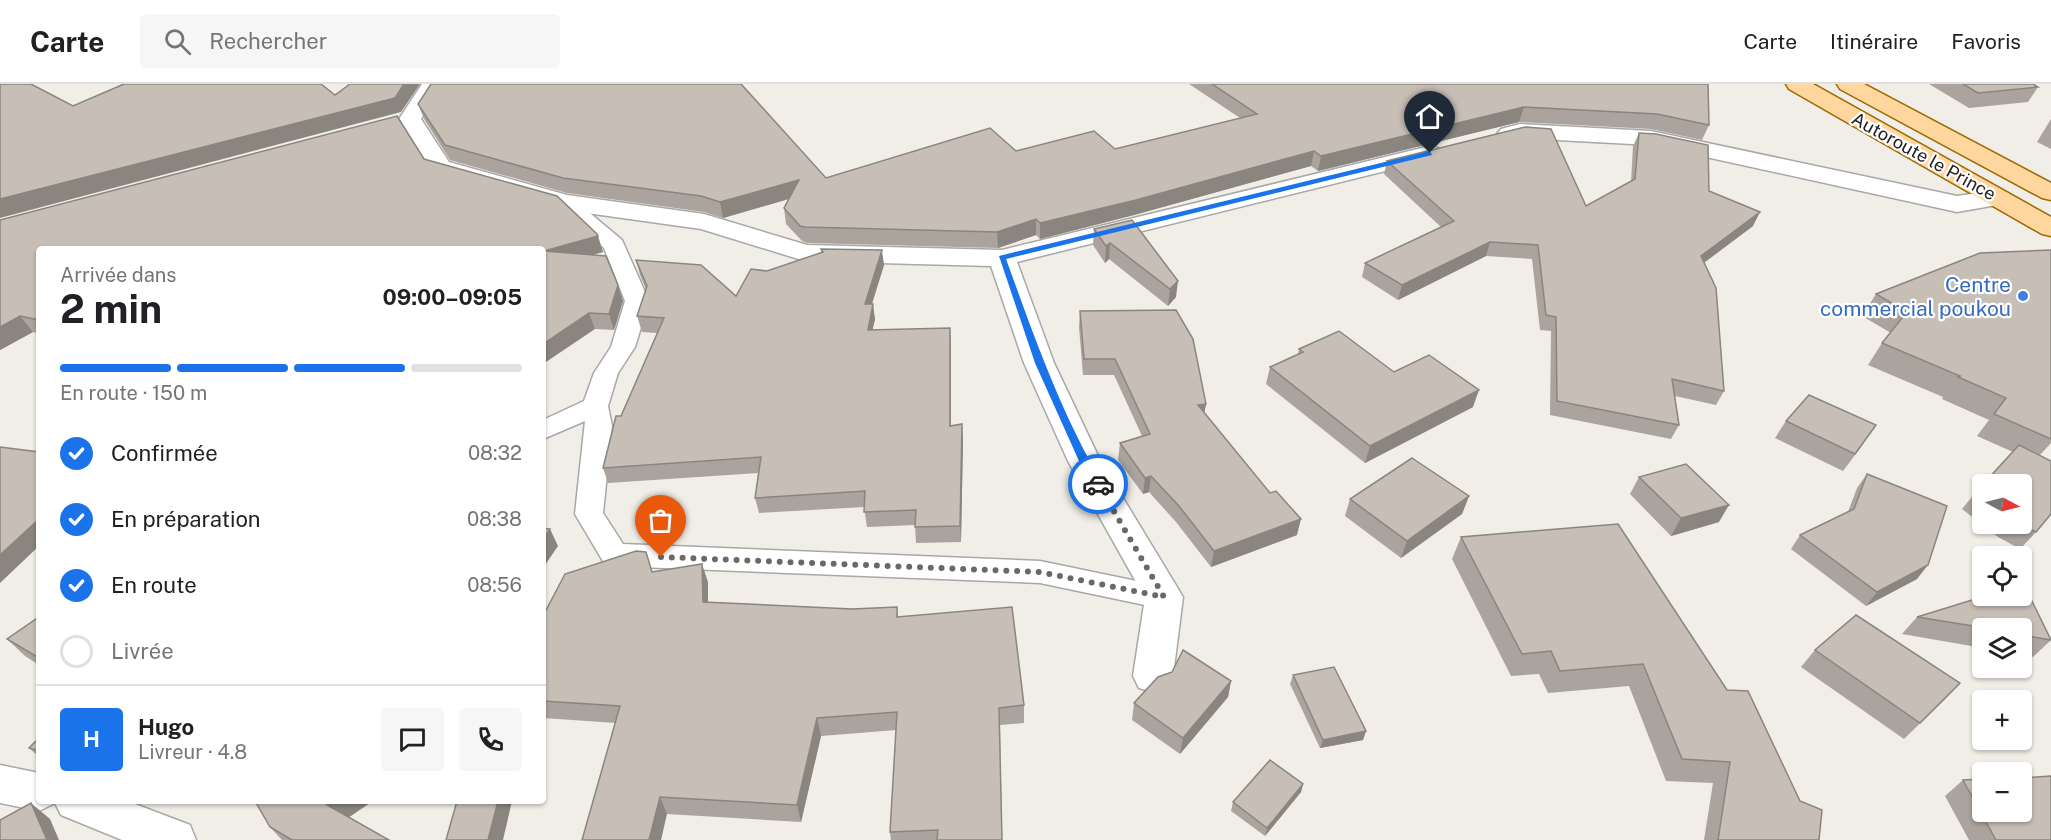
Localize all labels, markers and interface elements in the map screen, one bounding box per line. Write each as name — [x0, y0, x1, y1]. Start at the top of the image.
search box — [140, 14, 560, 68]
text: Carte — [30, 25, 104, 58]
icon: search — [161, 25, 194, 58]
text: Rechercher — [209, 28, 327, 54]
text: Carte — [1743, 29, 1797, 54]
text: Itinéraire — [1830, 29, 1918, 54]
text: Favoris — [1951, 29, 2021, 54]
pin — [1404, 91, 1455, 153]
icon: home — [1413, 100, 1446, 133]
street label: Autoroute le Prince — [1848, 108, 2000, 204]
text: Arrivée dans — [60, 263, 176, 287]
place label: Centre commercial poukou — [1820, 272, 2011, 321]
text: 09:00–09:05 — [383, 284, 522, 310]
text: 2 min — [60, 286, 162, 332]
marker: Centre commercial poukou — [2016, 289, 2030, 303]
text: En route · 150 m — [60, 381, 207, 405]
icon: check — [60, 437, 93, 470]
text: Confirmée — [111, 440, 218, 466]
text: 08:32 — [468, 441, 522, 465]
courier — [1068, 454, 1128, 514]
icon: car — [1082, 468, 1115, 501]
north arrow — [1972, 474, 2032, 534]
map controls — [1972, 474, 2032, 822]
pin — [635, 495, 686, 557]
icon: check — [60, 503, 93, 536]
icon: bag — [644, 504, 677, 537]
text: En préparation — [111, 506, 261, 532]
text: 08:38 — [467, 507, 522, 531]
button: locate — [1972, 546, 2032, 606]
icon: check — [60, 569, 93, 602]
text: En route — [111, 572, 197, 598]
text: 08:56 — [467, 573, 522, 597]
button: layers — [1972, 618, 2032, 678]
text: Livrée — [111, 638, 174, 664]
button: + — [1972, 690, 2032, 750]
button: chat — [381, 708, 444, 771]
button: phone — [459, 708, 522, 771]
text: Hugo — [138, 714, 194, 740]
text: H — [83, 726, 100, 752]
text: Livreur · 4.8 — [138, 740, 247, 764]
button: − — [1972, 762, 2032, 822]

